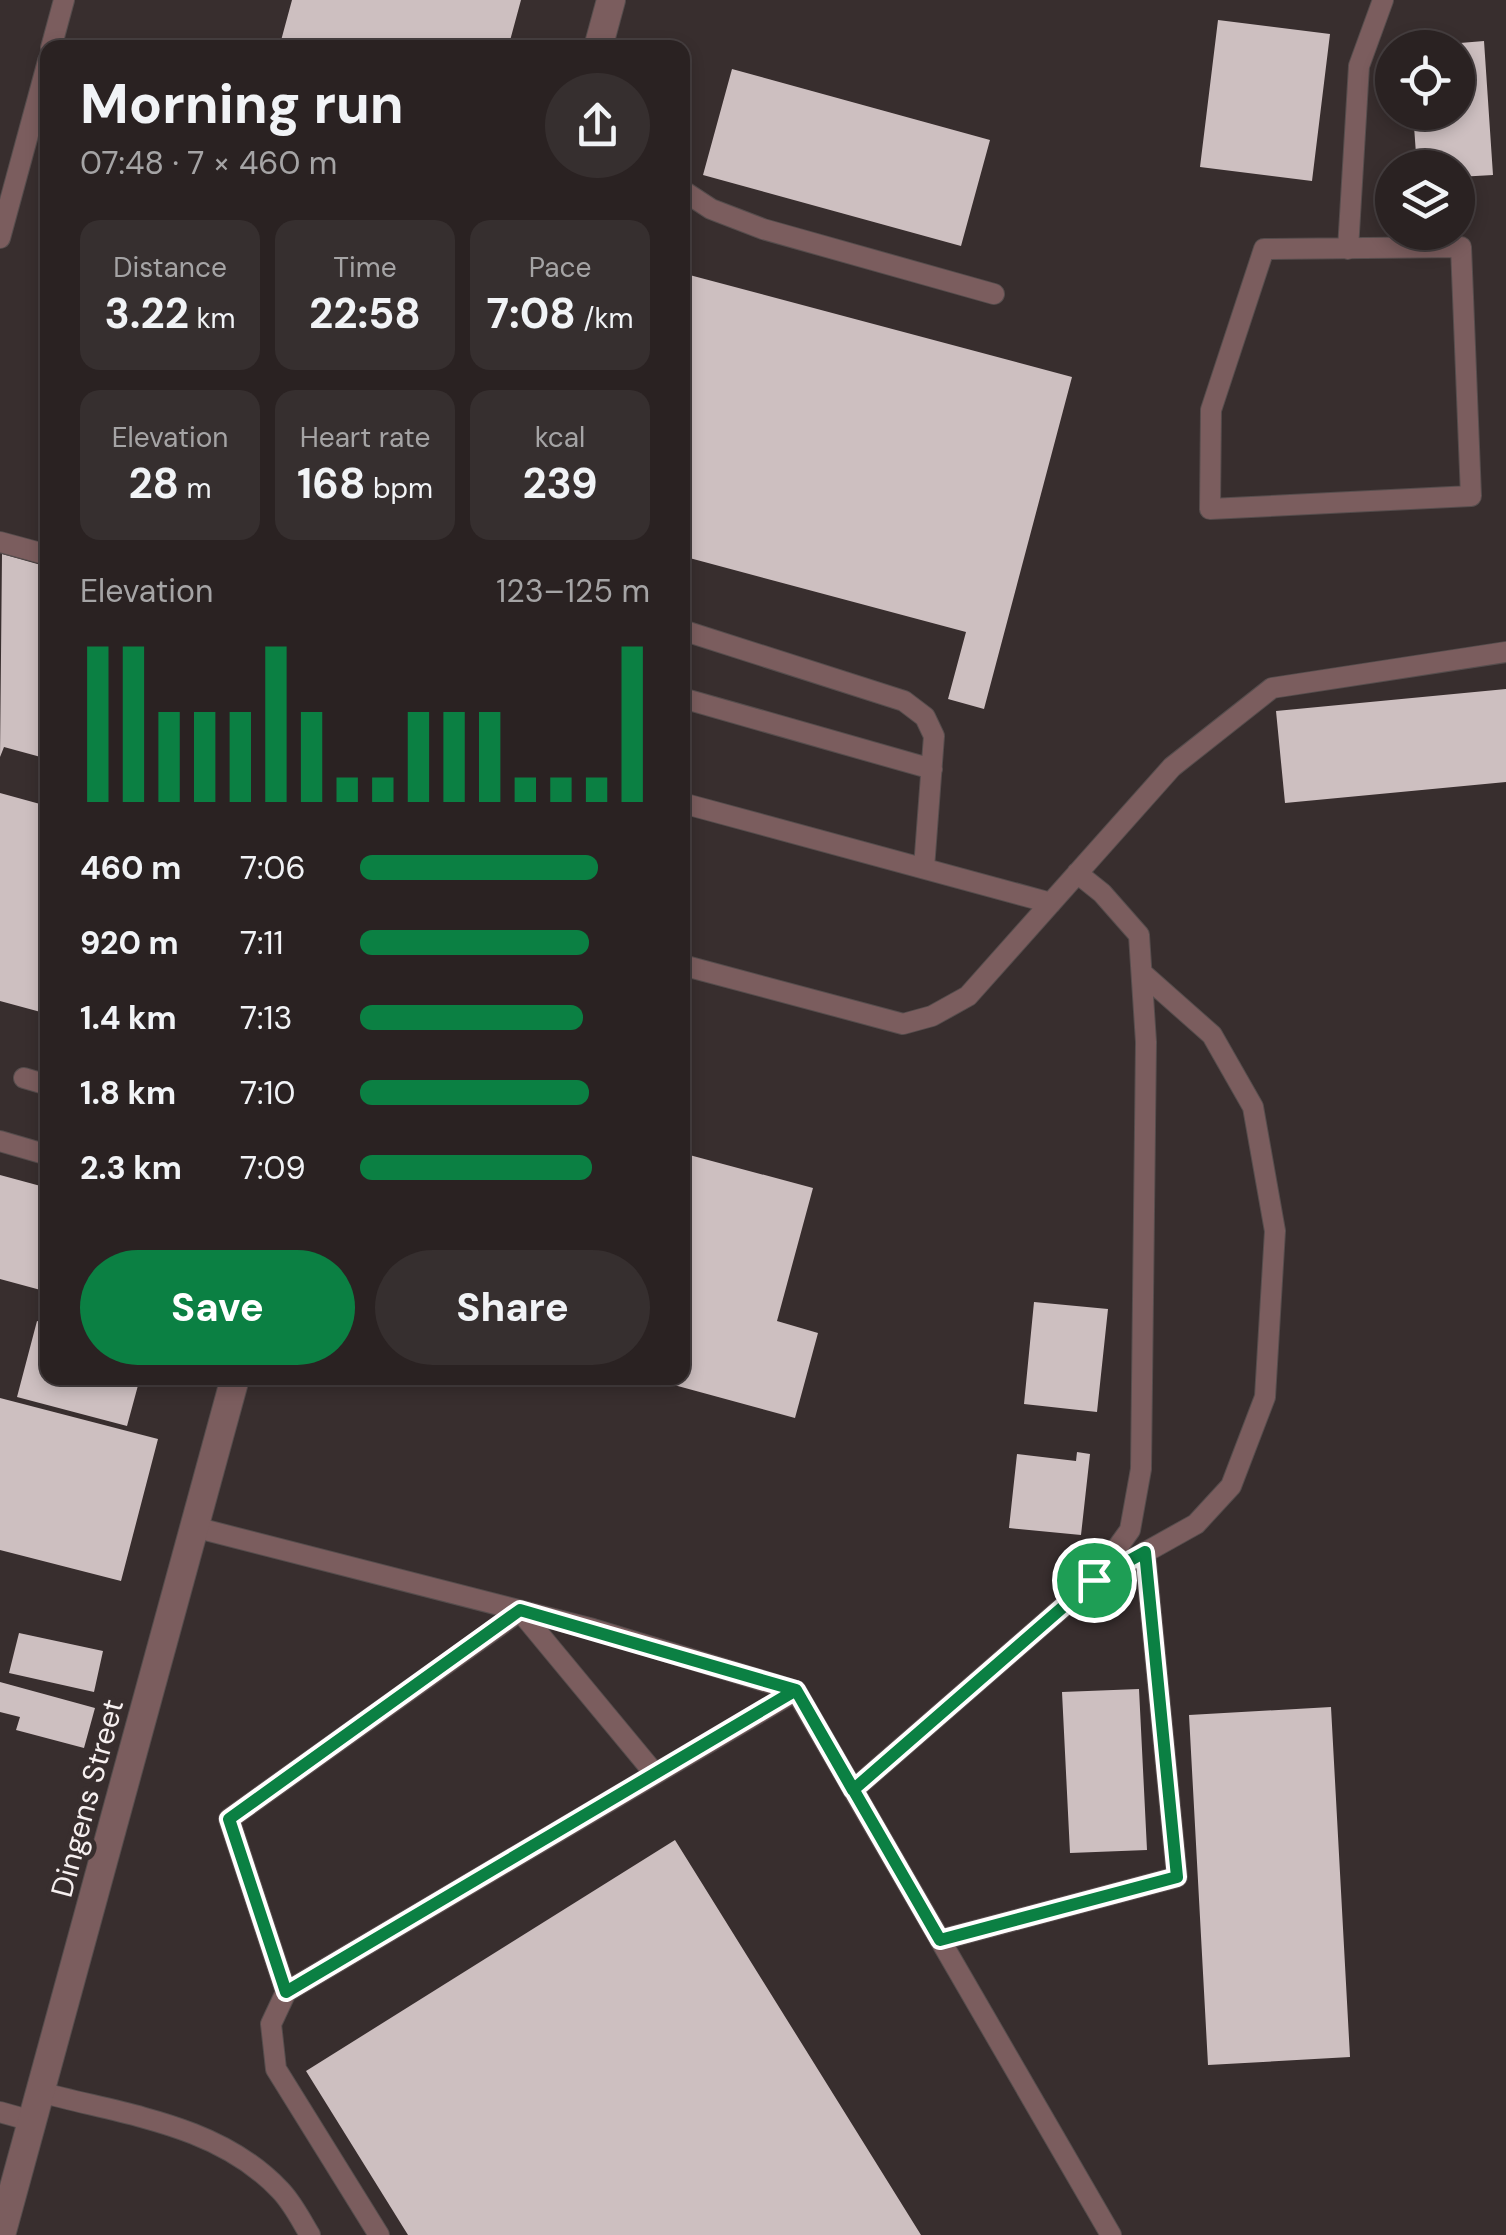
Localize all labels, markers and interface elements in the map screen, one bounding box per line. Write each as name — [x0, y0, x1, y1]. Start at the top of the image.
map controls — [1375, 30, 1475, 250]
button: locate — [1375, 30, 1475, 130]
text: Morning run — [80, 68, 404, 140]
button: share — [545, 73, 650, 178]
text: 07:48 · 7 × 460 m — [80, 142, 337, 184]
button: layers — [1375, 150, 1475, 250]
text: Distance — [113, 249, 227, 286]
text: Time — [333, 249, 397, 286]
text: Pace — [529, 249, 591, 286]
text: 3.22 — [105, 286, 189, 341]
text: 22:58 — [309, 286, 421, 341]
text: 7:08 — [487, 286, 576, 341]
text: km — [189, 300, 235, 337]
text: /km — [576, 300, 633, 337]
text: Elevation — [112, 419, 228, 456]
text: Heart rate — [300, 419, 430, 456]
text: kcal — [535, 419, 585, 456]
text: 28 — [129, 456, 179, 511]
text: 168 — [297, 456, 366, 511]
text: 239 — [522, 456, 598, 511]
text: m — [179, 470, 211, 507]
text: bpm — [366, 470, 433, 507]
text: Elevation — [80, 570, 213, 612]
text: 123–125 m — [496, 570, 650, 612]
text: 460 m — [80, 847, 181, 889]
text: 7:06 — [240, 847, 306, 889]
text: 920 m — [80, 922, 179, 964]
text: 7:11 — [240, 922, 284, 964]
text: 1.4 km — [80, 997, 177, 1039]
text: 7:13 — [240, 997, 292, 1039]
text: 1.8 km — [80, 1072, 176, 1114]
text: 7:10 — [240, 1072, 295, 1114]
text: 2.3 km — [80, 1147, 182, 1189]
text: 7:09 — [240, 1147, 306, 1189]
button: Save — [80, 1250, 355, 1365]
button: Share — [375, 1250, 650, 1365]
pin — [1052, 1538, 1137, 1623]
icon: arrive — [1067, 1553, 1122, 1608]
street label: Dingens Street — [42, 1695, 132, 1901]

